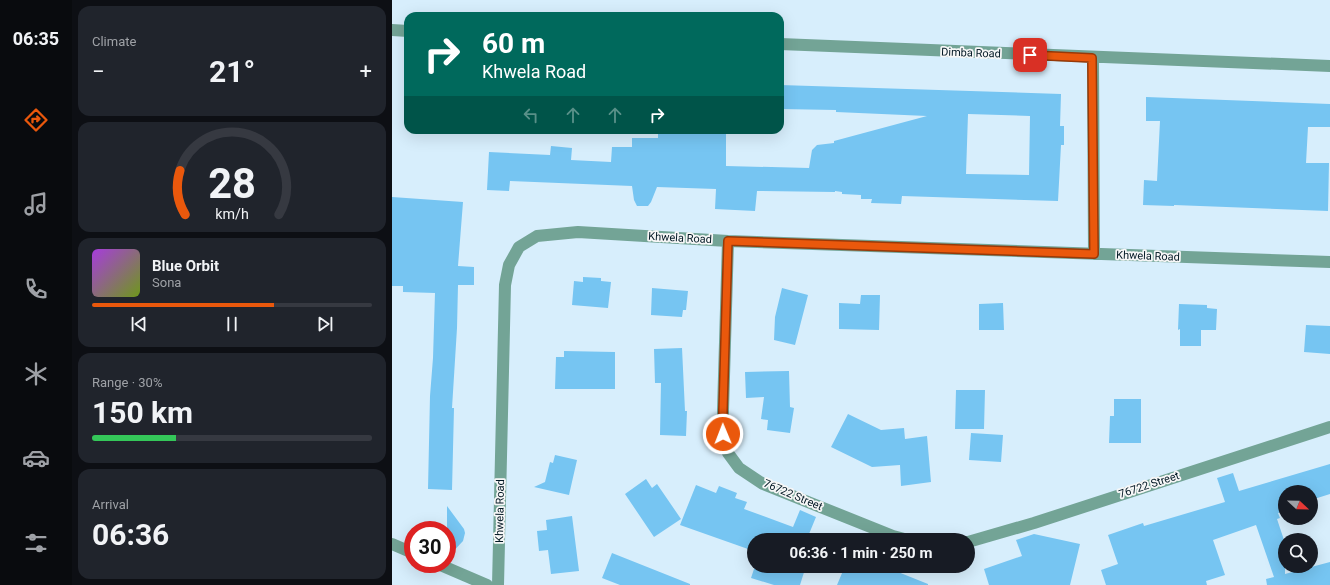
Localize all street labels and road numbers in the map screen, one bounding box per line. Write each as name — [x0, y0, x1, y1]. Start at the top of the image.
street label: Dimba Road — [941, 45, 1001, 61]
street label: Khwela Road — [648, 230, 712, 246]
street label: Khwela Road — [1116, 248, 1180, 264]
street label: 76722 Street — [1117, 469, 1181, 501]
street label: 76722 Street — [762, 477, 825, 513]
street label: Khwela Road — [493, 479, 507, 543]

